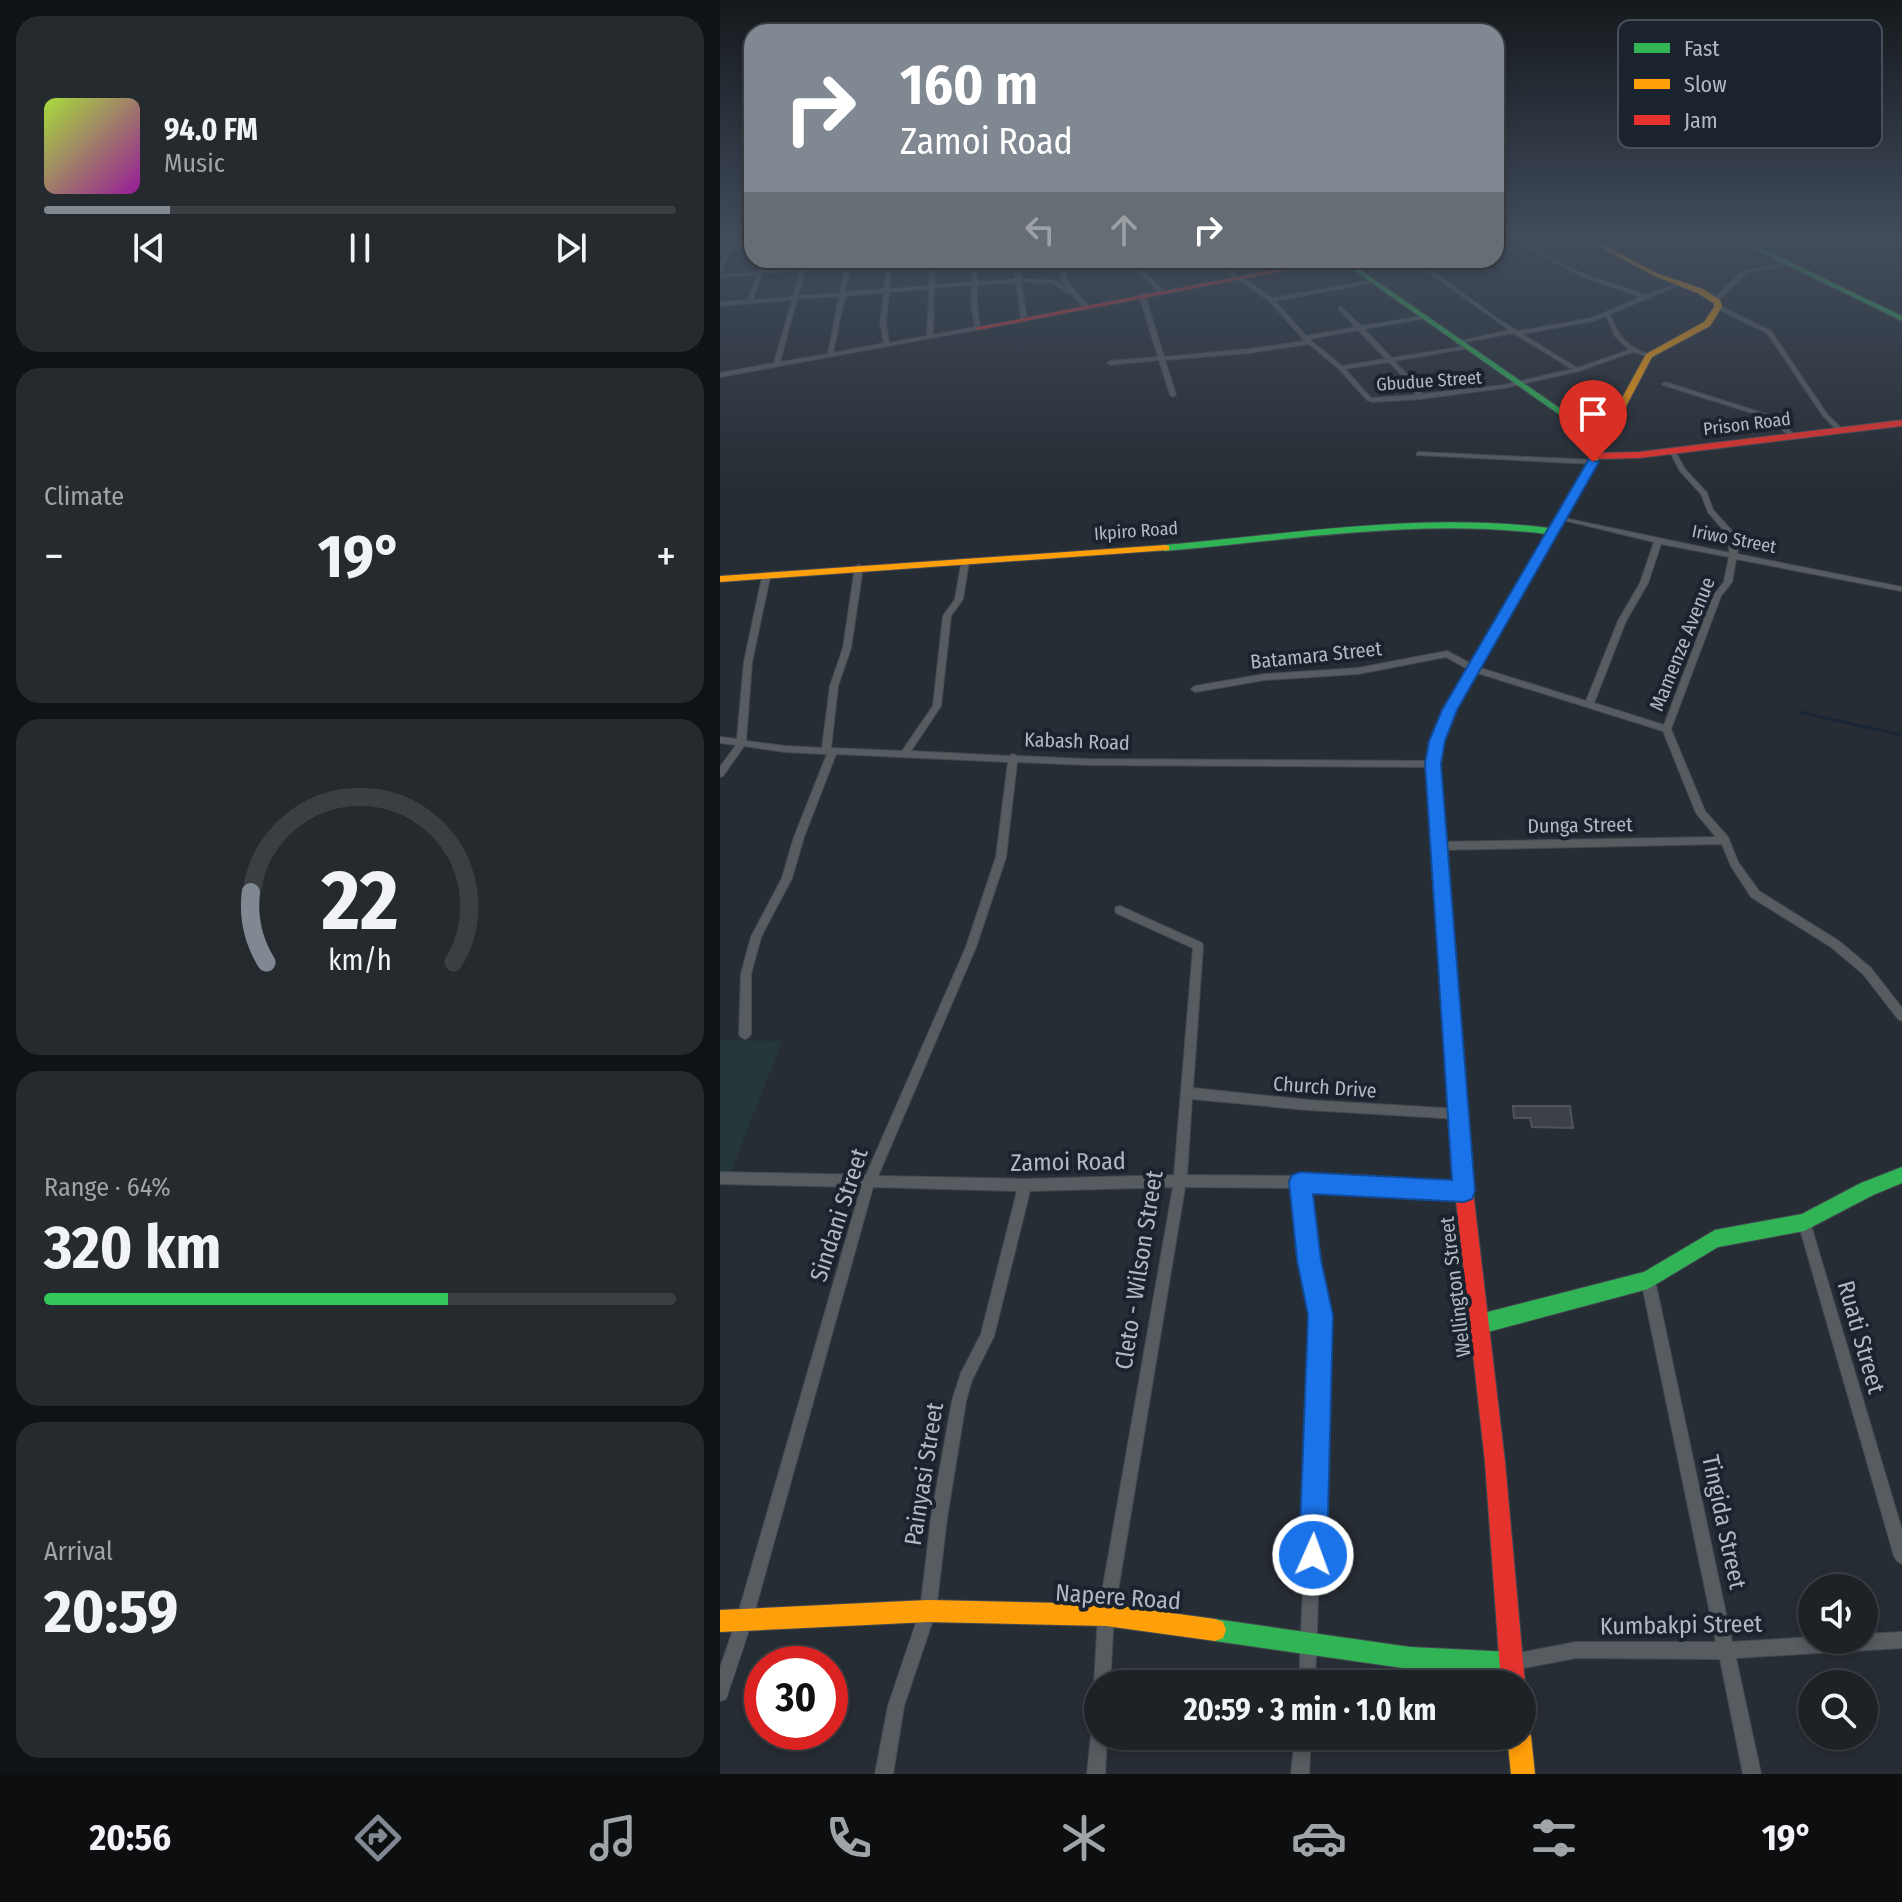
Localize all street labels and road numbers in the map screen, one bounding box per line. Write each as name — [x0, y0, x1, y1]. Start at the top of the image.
street label: Gbudue Street — [1375, 366, 1483, 396]
street label: Prison Road — [1702, 408, 1792, 440]
street label: Ikpiro Road — [1093, 517, 1179, 545]
street label: Iriwo Street — [1690, 520, 1778, 558]
street label: Mamenze Avenue — [1644, 574, 1720, 714]
street label: Batamara Street — [1249, 636, 1383, 674]
street label: Kabash Road — [1024, 727, 1130, 755]
street label: Dunga Street — [1527, 812, 1633, 838]
street label: Church Drive — [1273, 1071, 1377, 1103]
street label: Sindani Street — [804, 1145, 874, 1285]
street label: Zamoi Road — [1010, 1147, 1126, 1177]
street label: Cleto - Wilson Street — [1109, 1168, 1169, 1371]
street label: Wellington Street — [1434, 1215, 1476, 1359]
street label: Ruati Street — [1832, 1277, 1890, 1397]
street label: Painyasi Street — [899, 1400, 949, 1548]
street label: Tingida Street — [1696, 1452, 1752, 1592]
street label: Napere Road — [1054, 1579, 1182, 1615]
street label: Kumbakpi Street — [1600, 1610, 1763, 1640]

